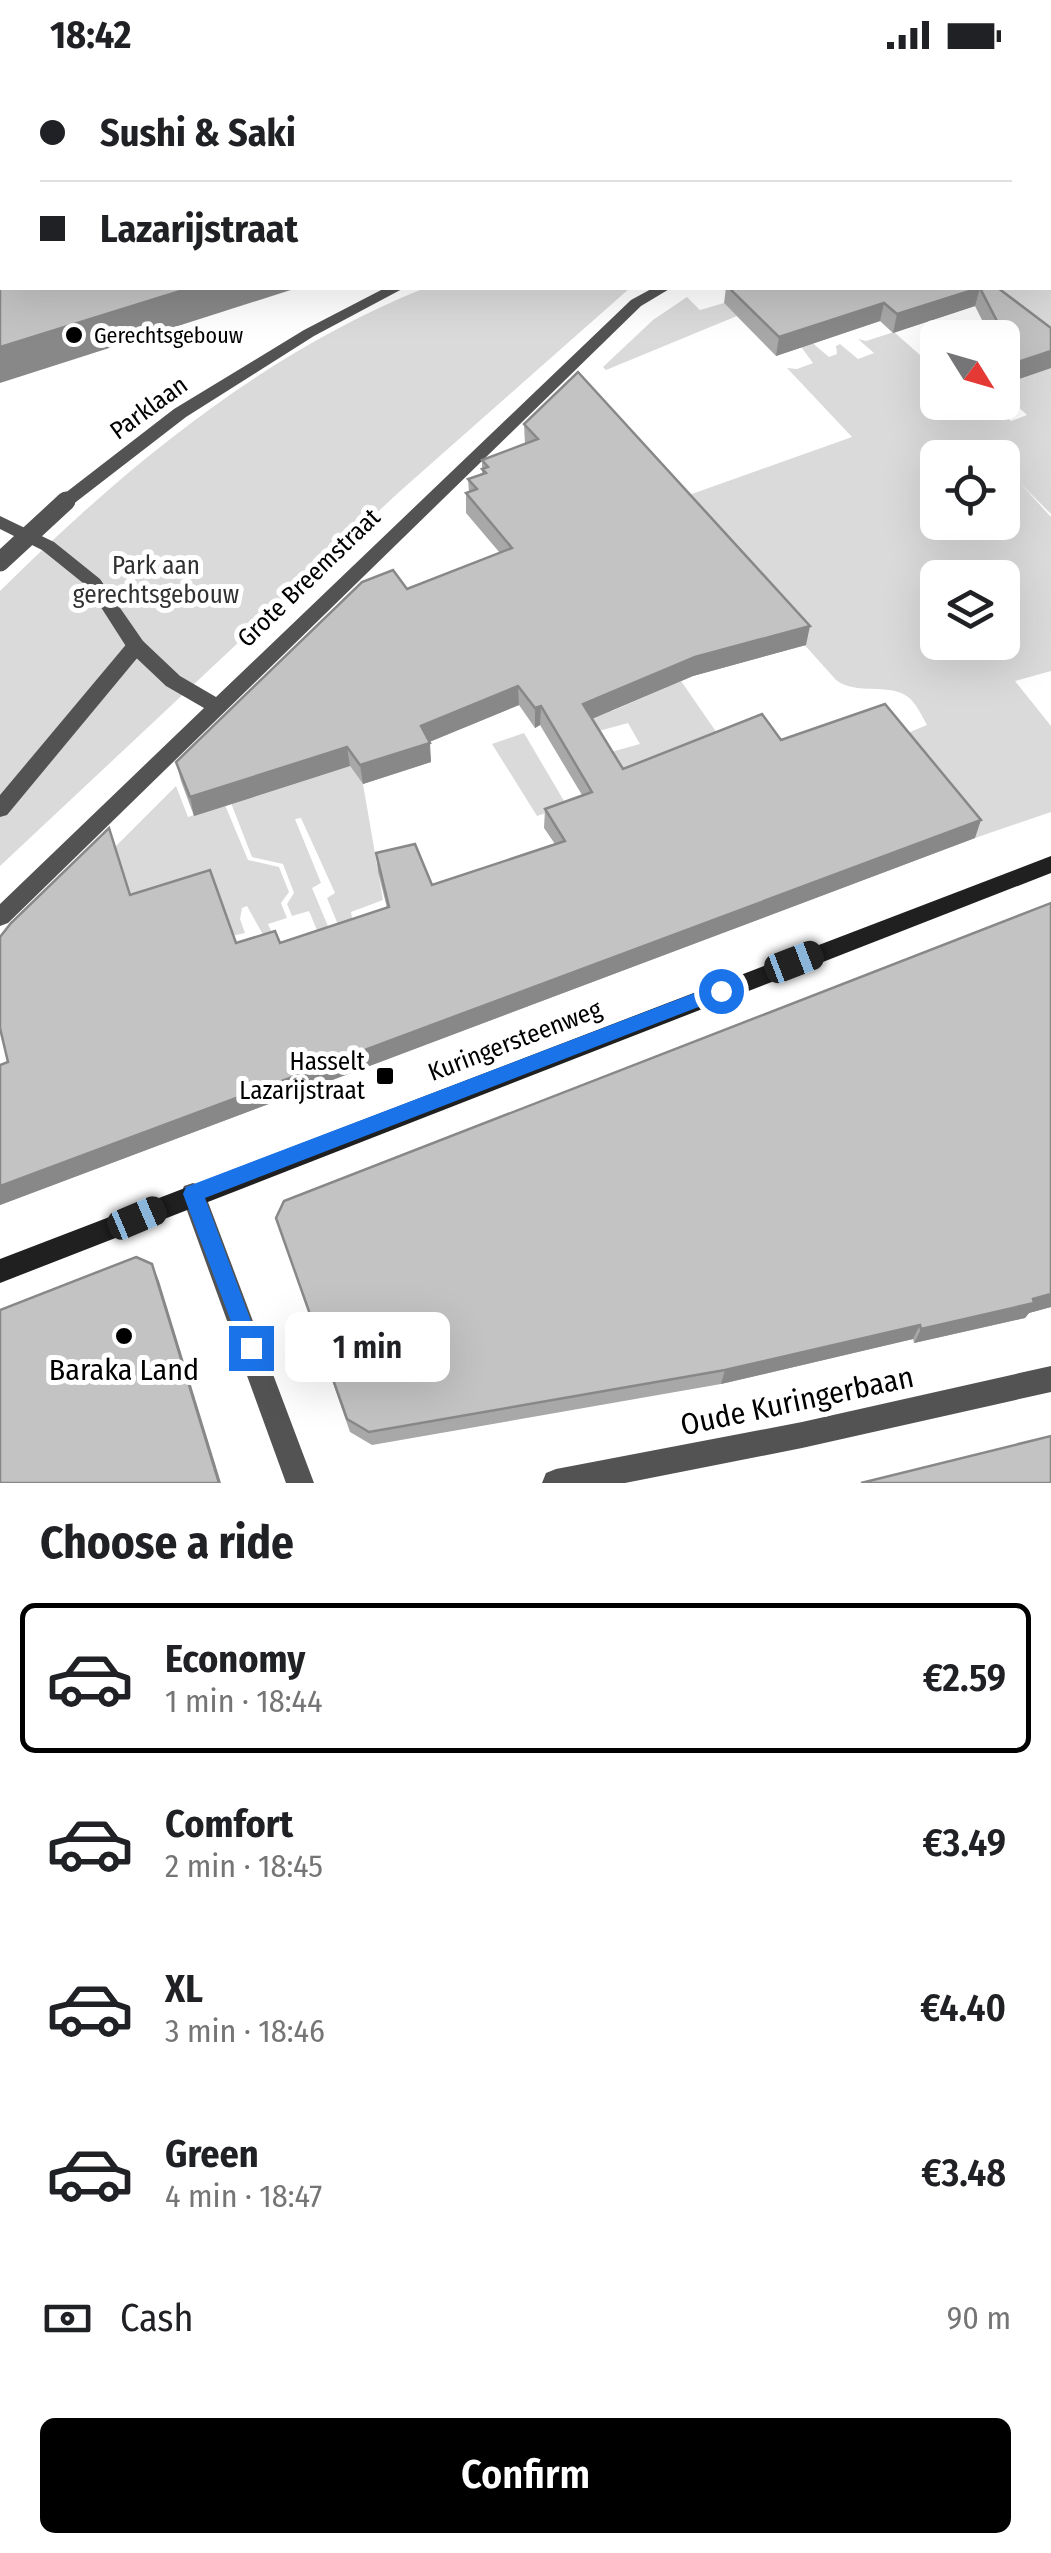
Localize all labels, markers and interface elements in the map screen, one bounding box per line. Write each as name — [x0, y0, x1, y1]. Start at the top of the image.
text: 18:42 — [50, 12, 131, 58]
text: Sushi & Saki — [100, 110, 296, 156]
text: Lazarijstraat — [100, 206, 298, 252]
north arrow — [920, 320, 1020, 420]
map controls — [920, 320, 1020, 660]
place label: Gerechtsgebouw — [94, 322, 243, 349]
marker: Gerechtsgebouw — [63, 324, 85, 346]
street label: Parklaan — [104, 370, 194, 446]
button: locate — [920, 440, 1020, 540]
street label: Grote Breemstraat — [231, 502, 387, 654]
park label: Park aan gerechtsgebouw — [73, 551, 239, 610]
button: layers — [920, 560, 1020, 660]
car — [761, 937, 827, 987]
route start — [699, 969, 744, 1014]
street label: Kuringersteenweg — [424, 994, 606, 1088]
place label: Hasselt Lazarijstraat — [239, 1047, 366, 1106]
marker: Hasselt Lazarijstraat — [374, 1065, 396, 1087]
car — [104, 1192, 170, 1244]
callout: 1 min — [286, 1313, 451, 1383]
marker: Baraka Land — [113, 1325, 135, 1347]
route end — [229, 1326, 274, 1371]
text: 1 min — [333, 1328, 402, 1366]
place label: Baraka Land — [49, 1352, 199, 1388]
street label: Oude Kuringerbaan — [677, 1359, 917, 1443]
text: Choose a ride — [40, 1516, 294, 1570]
icon: car — [45, 1633, 135, 1723]
text: Economy — [165, 1636, 305, 1682]
text: €2.59 — [923, 1655, 1006, 1701]
text: 1 min · 18:44 — [165, 1682, 322, 1720]
icon: car — [45, 1798, 135, 1888]
text: Comfort — [165, 1801, 293, 1847]
text: €3.49 — [922, 1820, 1006, 1866]
text: 2 min · 18:45 — [165, 1847, 323, 1885]
icon: car — [45, 1963, 135, 2053]
text: XL — [165, 1966, 203, 2012]
text: €4.40 — [920, 1985, 1006, 2031]
text: 3 min · 18:46 — [165, 2012, 325, 2050]
icon: car — [45, 2128, 135, 2218]
text: Green — [165, 2131, 259, 2177]
text: €3.48 — [921, 2150, 1006, 2196]
text: 4 min · 18:47 — [165, 2177, 322, 2215]
icon: cash — [40, 2291, 95, 2346]
text: Cash — [120, 2295, 194, 2341]
text: 90 m — [947, 2299, 1011, 2337]
button: Confirm — [40, 2418, 1011, 2533]

